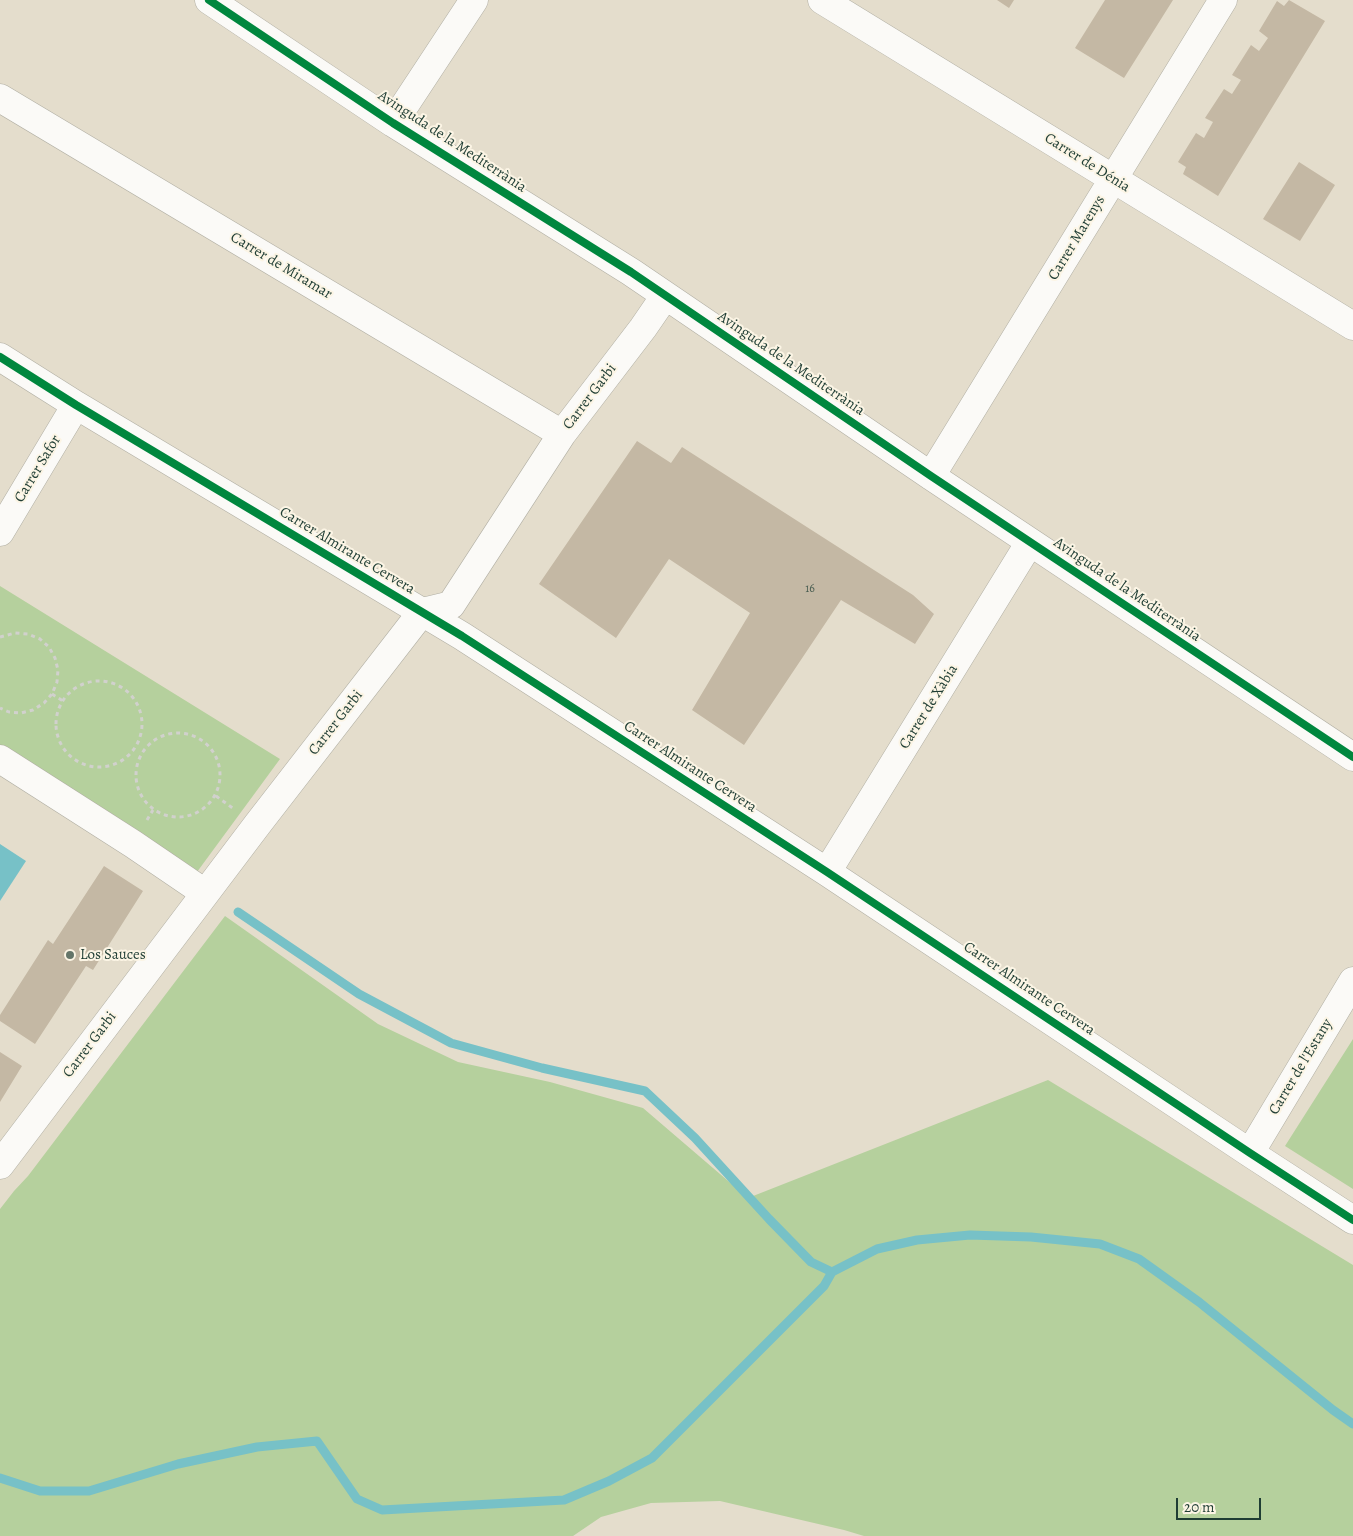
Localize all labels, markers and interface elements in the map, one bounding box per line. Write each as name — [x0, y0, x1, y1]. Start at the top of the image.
street label: Avinguda de la Mediterrània — [374, 87, 530, 197]
street label: Carrer de Dénia — [1041, 130, 1133, 196]
street label: Carrer Marenys — [1045, 192, 1109, 284]
street label: Carrer de Miramar — [227, 229, 335, 303]
street label: Avinguda de la Mediterrània — [714, 308, 868, 420]
street label: Carrer Garbi — [559, 361, 621, 433]
street label: Carrer Safor — [11, 432, 65, 506]
street label: Carrer Almirante Cervera — [276, 503, 418, 599]
street label: Avinguda de la Mediterrània — [1050, 534, 1204, 646]
house number: 16 — [805, 582, 815, 596]
street label: Carrer de Xàbia — [896, 661, 962, 753]
street label: Carrer Garbi — [305, 687, 367, 759]
street label: Carrer Almirante Cervera — [620, 717, 760, 817]
street label: Carrer Almirante Cervera — [960, 938, 1098, 1040]
place label: Los Sauces — [80, 946, 146, 964]
marker: Los Sauces — [64, 949, 76, 961]
street label: Carrer Garbi — [59, 1009, 121, 1081]
street label: Carrer de l'Estany — [1265, 1016, 1337, 1118]
scale bar — [1178, 1488, 1263, 1520]
text: 20 m — [1184, 1497, 1215, 1517]

